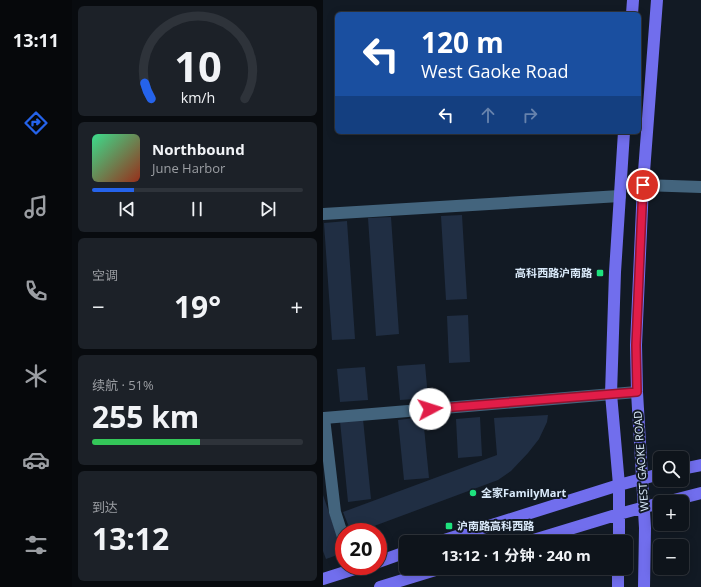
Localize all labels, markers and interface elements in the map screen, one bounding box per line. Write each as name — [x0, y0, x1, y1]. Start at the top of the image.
text: 120 m — [421, 23, 504, 61]
text: 13:11 — [13, 28, 59, 52]
icon: left — [355, 28, 407, 80]
text: 10 — [174, 38, 221, 94]
text: West Gaoke Road — [421, 59, 569, 83]
text: km/h — [180, 88, 215, 107]
icon: left — [435, 104, 457, 126]
icon: ahead — [477, 104, 499, 126]
icon: right — [519, 104, 541, 126]
icon: directions — [22, 109, 50, 137]
text: Northbound — [152, 139, 245, 159]
text: June Harbor — [152, 159, 225, 177]
pin — [626, 168, 660, 202]
icon: arrive — [632, 174, 654, 196]
icon: music — [22, 193, 50, 221]
icon: previous — [116, 198, 138, 220]
icon: pause — [186, 198, 208, 220]
icon: next — [257, 198, 279, 220]
place label: 高科西路沪南路 — [515, 265, 593, 280]
text: 空调 — [92, 266, 118, 284]
marker: 高科西路沪南路 — [595, 268, 605, 278]
icon: phone — [22, 277, 50, 305]
text: 19° — [174, 286, 221, 327]
text: − — [92, 291, 105, 321]
text: + — [290, 291, 303, 321]
icon: climate — [22, 362, 50, 390]
text: 续航 · 51% — [92, 376, 154, 394]
position arrow — [409, 388, 451, 430]
text: 255 km — [92, 396, 199, 437]
street label: WEST GAOKE ROAD — [630, 410, 651, 512]
icon: car — [22, 446, 50, 474]
map controls — [653, 451, 689, 575]
button: search — [653, 451, 689, 487]
place label: 全家FamilyMart — [481, 485, 566, 500]
marker: 全家FamilyMart — [468, 488, 478, 498]
button: + — [653, 495, 689, 531]
text: 到达 — [92, 498, 118, 516]
text: 13:12 — [92, 518, 169, 559]
place label: 沪南路高科西路 — [457, 518, 535, 533]
marker: 沪南路高科西路 — [444, 521, 454, 531]
speed limit sign: 20 — [335, 523, 387, 575]
icon: filters — [22, 531, 50, 559]
button: − — [653, 539, 689, 575]
text: 13:12 · 1 分钟 · 240 m — [441, 545, 591, 565]

